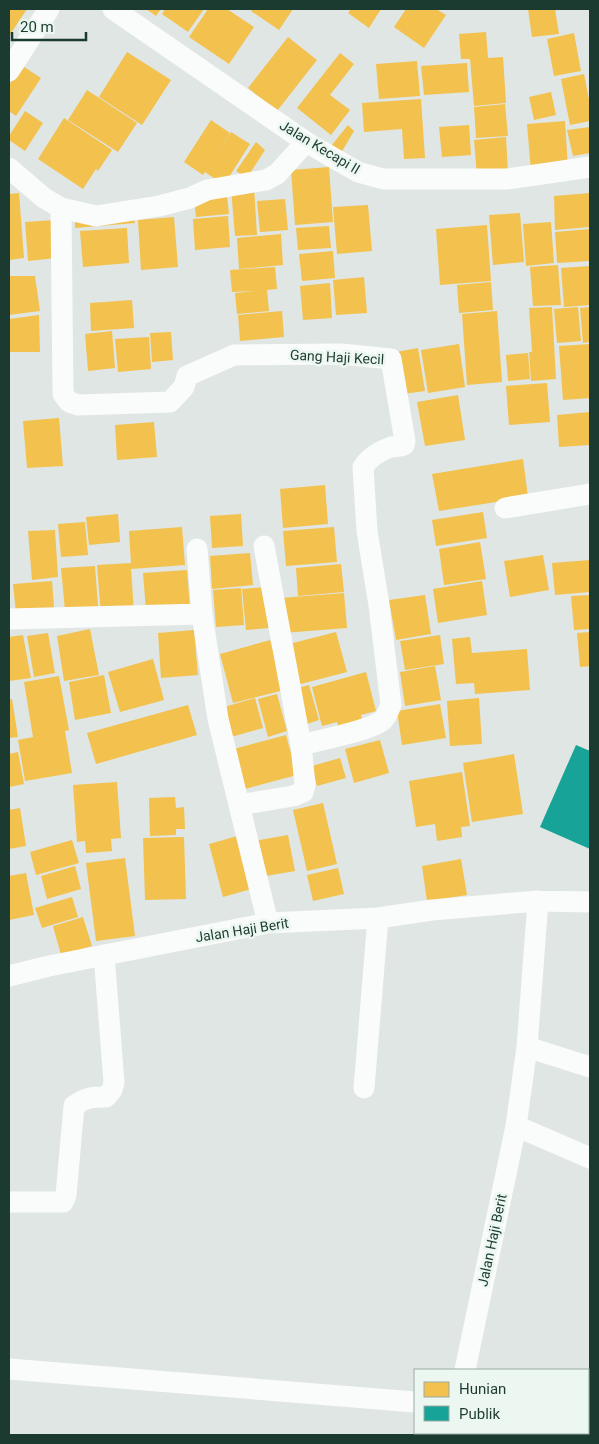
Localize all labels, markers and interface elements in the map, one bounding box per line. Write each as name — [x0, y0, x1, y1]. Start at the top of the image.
scale bar — [12, 10, 86, 42]
text: 20 m — [20, 18, 54, 36]
street label: Jalan Kecapi II — [277, 117, 363, 177]
street label: Gang Haji Kecil — [290, 347, 384, 367]
street label: Jalan Haji Berit — [194, 915, 290, 945]
street label: Jalan Haji Berit — [474, 1192, 510, 1288]
legend — [414, 1369, 589, 1434]
text: Hunian — [459, 1380, 506, 1398]
text: Publik — [459, 1405, 500, 1423]

